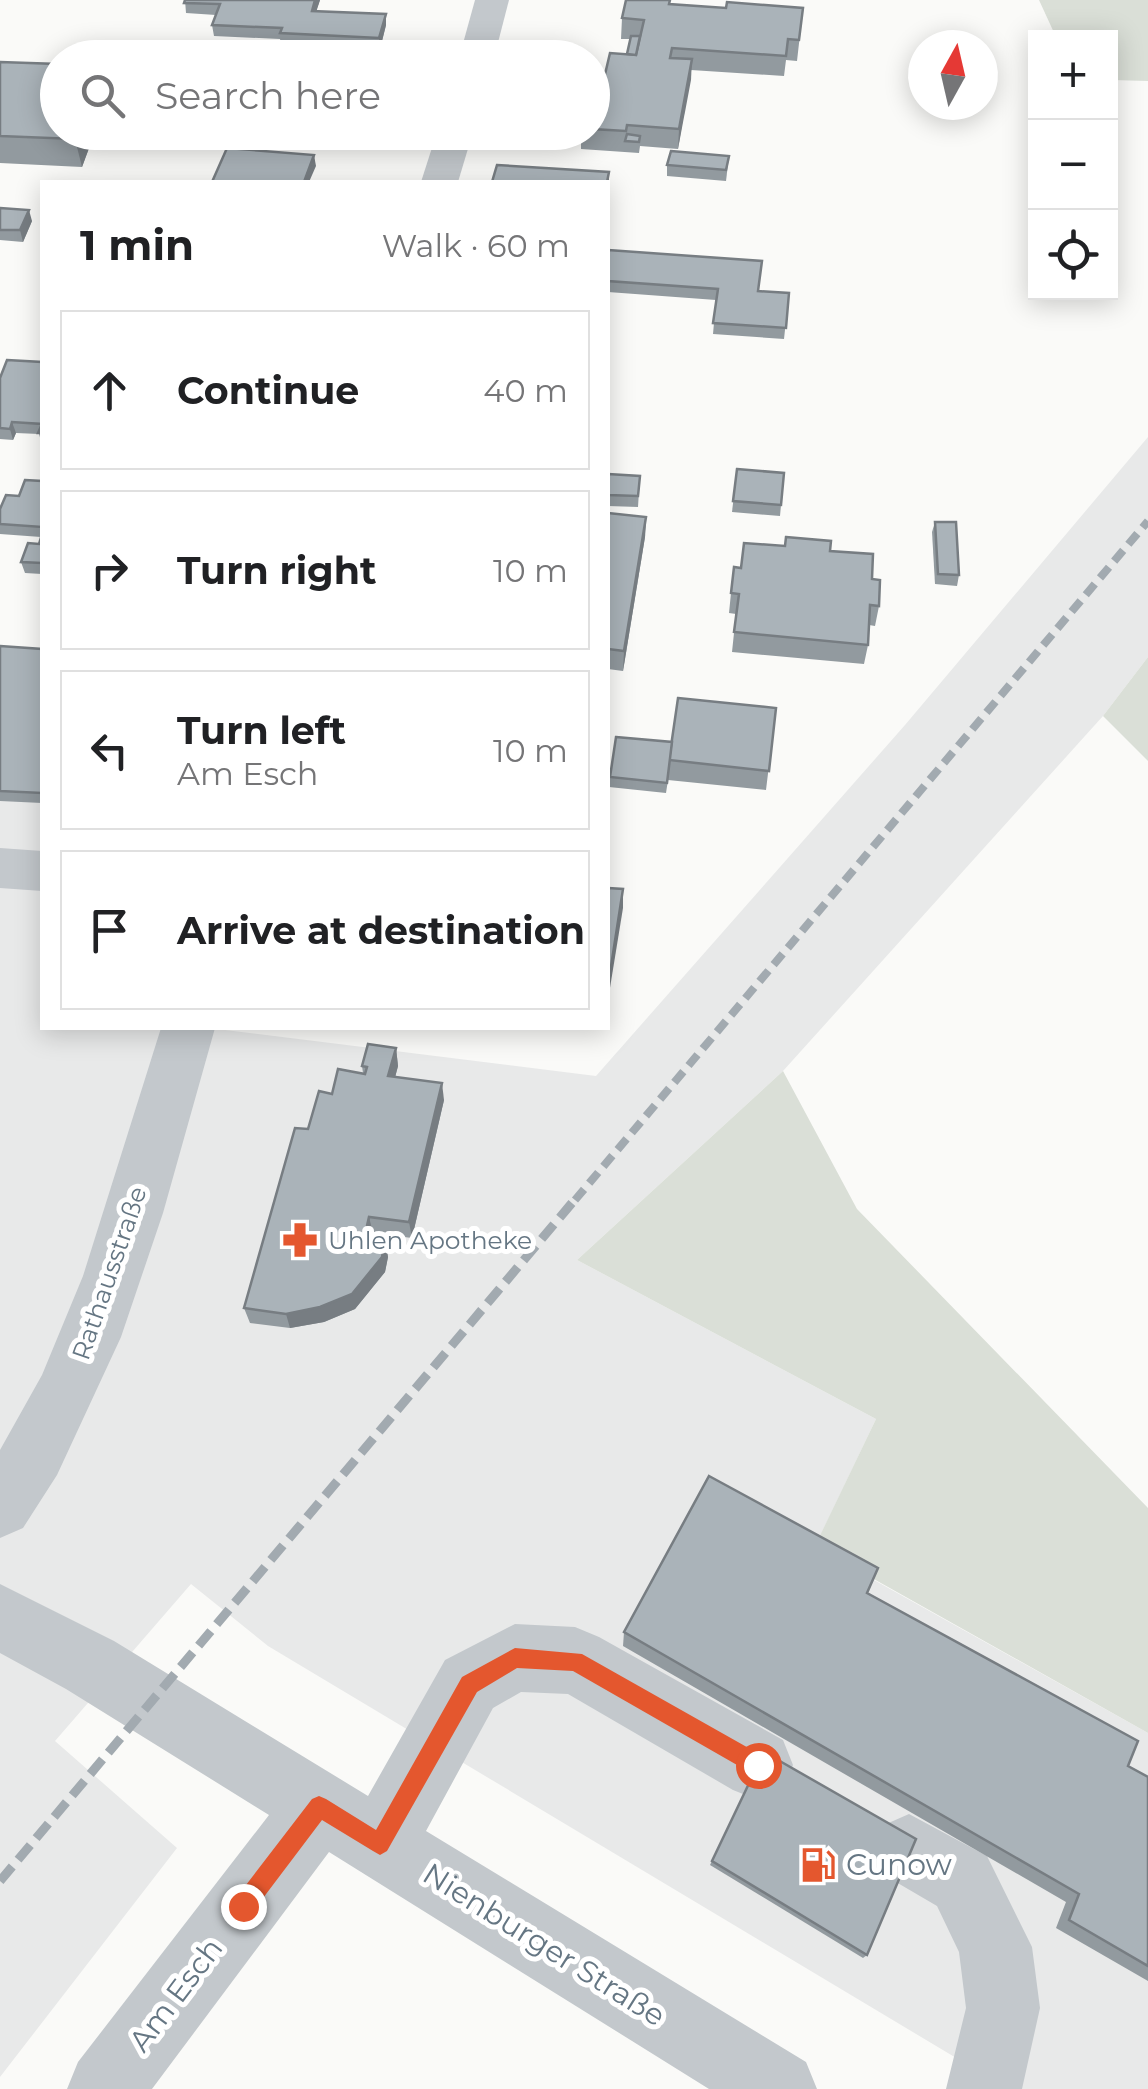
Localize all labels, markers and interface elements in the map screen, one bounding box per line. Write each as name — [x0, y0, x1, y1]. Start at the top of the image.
north arrow — [908, 30, 998, 120]
map controls — [1028, 30, 1118, 300]
button: + — [1028, 30, 1118, 120]
search box — [40, 40, 610, 150]
icon: search — [75, 68, 130, 123]
text: Search here — [155, 72, 381, 119]
button: − — [1028, 120, 1118, 210]
button: locate — [1028, 210, 1118, 300]
text: 1 min — [80, 219, 194, 271]
text: Walk · 60 m — [382, 226, 570, 265]
icon: ahead — [82, 363, 137, 418]
text: Continue — [177, 367, 359, 414]
text: 40 m — [483, 371, 568, 410]
icon: right — [82, 543, 137, 598]
text: Turn right — [177, 547, 376, 594]
text: 10 m — [493, 551, 568, 590]
text: Turn left — [177, 707, 346, 754]
icon: left — [82, 723, 137, 778]
text: 10 m — [493, 731, 568, 770]
text: Am Esch — [177, 754, 318, 793]
icon: arrive — [82, 903, 137, 958]
text: Arrive at destination — [177, 907, 585, 954]
street label: Rathausstraße — [65, 1182, 153, 1364]
pharmacy icon: Uhlen Apotheke — [281, 1221, 319, 1259]
place label: Uhlen Apotheke — [328, 1225, 532, 1255]
route start — [736, 1743, 782, 1789]
fuel station icon: Cunow — [799, 1846, 837, 1884]
place label: Cunow — [846, 1846, 953, 1883]
street label: Nienburger Straße — [416, 1855, 672, 2034]
route end — [221, 1884, 267, 1930]
street label: Am Esch — [121, 1931, 230, 2059]

